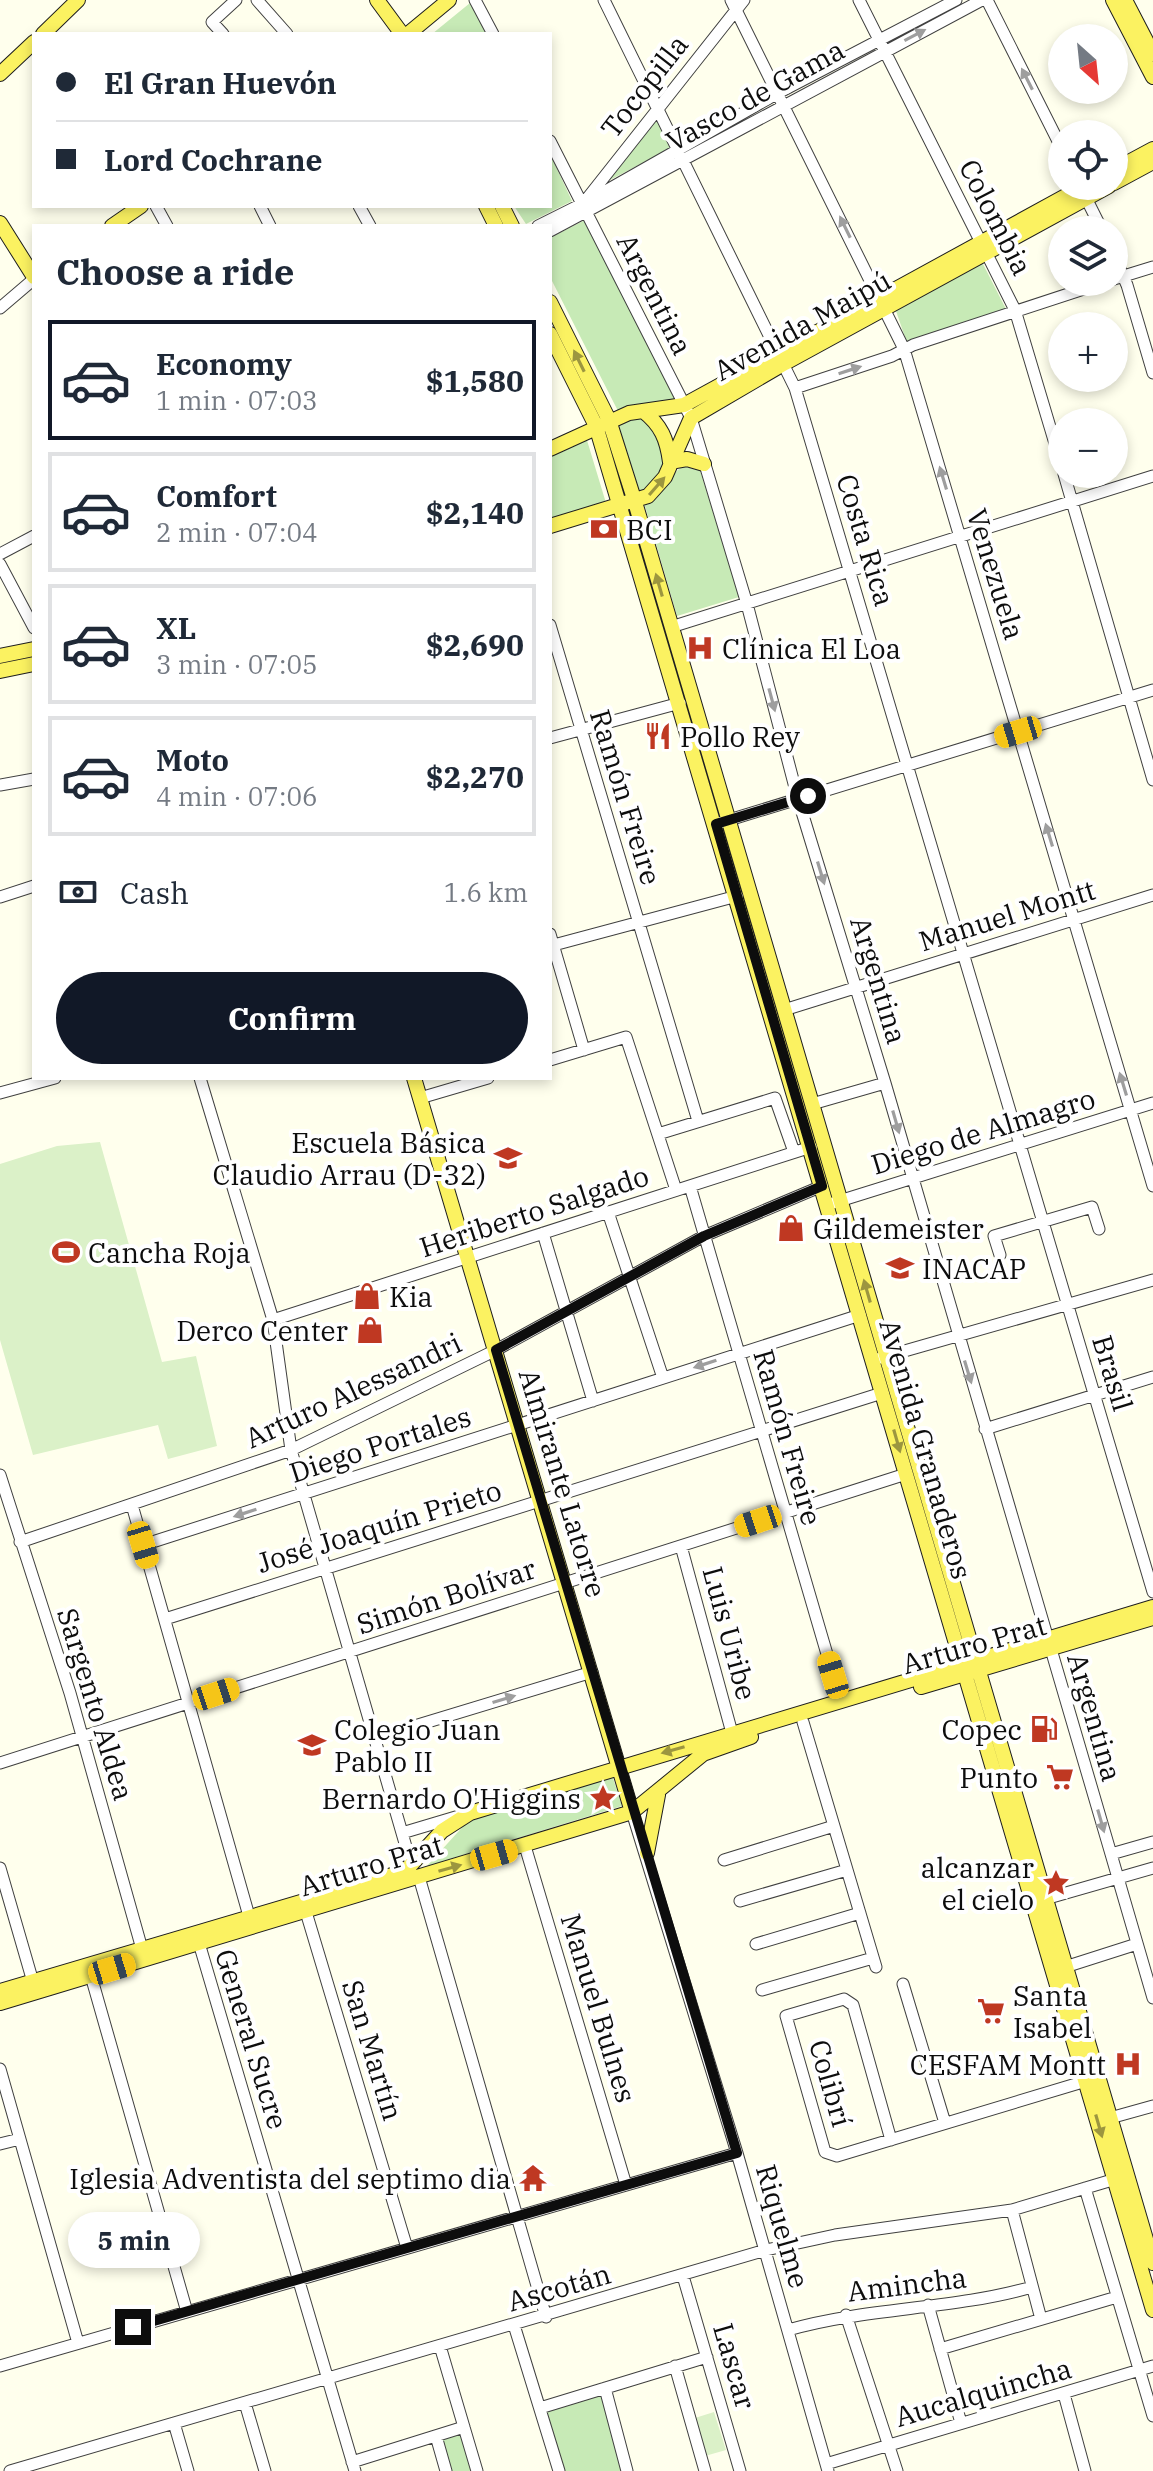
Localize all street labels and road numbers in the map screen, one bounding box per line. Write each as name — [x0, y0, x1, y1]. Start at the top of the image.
street label: Tocopilla — [592, 27, 696, 145]
street label: Vasco de Gama — [659, 31, 851, 159]
street label: Colombia — [951, 153, 1041, 281]
street label: Argentina — [609, 227, 701, 361]
street label: Avenida Maipú — [707, 261, 897, 389]
street label: Costa Rica — [828, 470, 904, 610]
street label: Venezuela — [959, 504, 1033, 644]
street label: Ramón Freire — [582, 705, 670, 889]
street label: Manuel Montt — [914, 871, 1100, 959]
street label: Argentina — [842, 912, 916, 1048]
street label: Diego de Almagro — [867, 1079, 1099, 1183]
street label: Heriberto Salgado — [415, 1157, 653, 1265]
street label: Avenida Granaderos — [871, 1315, 981, 1583]
street label: Arturo Alessandri — [239, 1324, 467, 1456]
street label: Brasil — [1084, 1331, 1142, 1415]
street label: Ramón Freire — [745, 1345, 831, 1529]
street label: Almirante Latorre — [511, 1364, 615, 1602]
street label: Diego Portales — [285, 1397, 475, 1491]
street label: José Joaquín Prieto — [252, 1471, 506, 1581]
street label: Simón Bolívar — [352, 1549, 541, 1642]
street label: Luis Uribe — [694, 1562, 766, 1704]
street label: Sargento Aldea — [49, 1603, 143, 1805]
street label: Arturo Prat — [898, 1606, 1050, 1682]
street label: Argentina — [1059, 1649, 1131, 1785]
street label: Arturo Prat — [295, 1826, 447, 1904]
street label: Manuel Bulnes — [553, 1909, 645, 2107]
street label: General Sucre — [207, 1944, 297, 2134]
street label: San Martín — [334, 1975, 412, 2125]
street label: Colibrí — [801, 2035, 861, 2131]
street label: Riquelme — [748, 2160, 818, 2292]
street label: Ascotán — [503, 2255, 615, 2319]
street label: Amincha — [845, 2258, 969, 2310]
street label: Lascar — [705, 2319, 765, 2414]
street label: Aucalquincha — [890, 2349, 1076, 2435]

